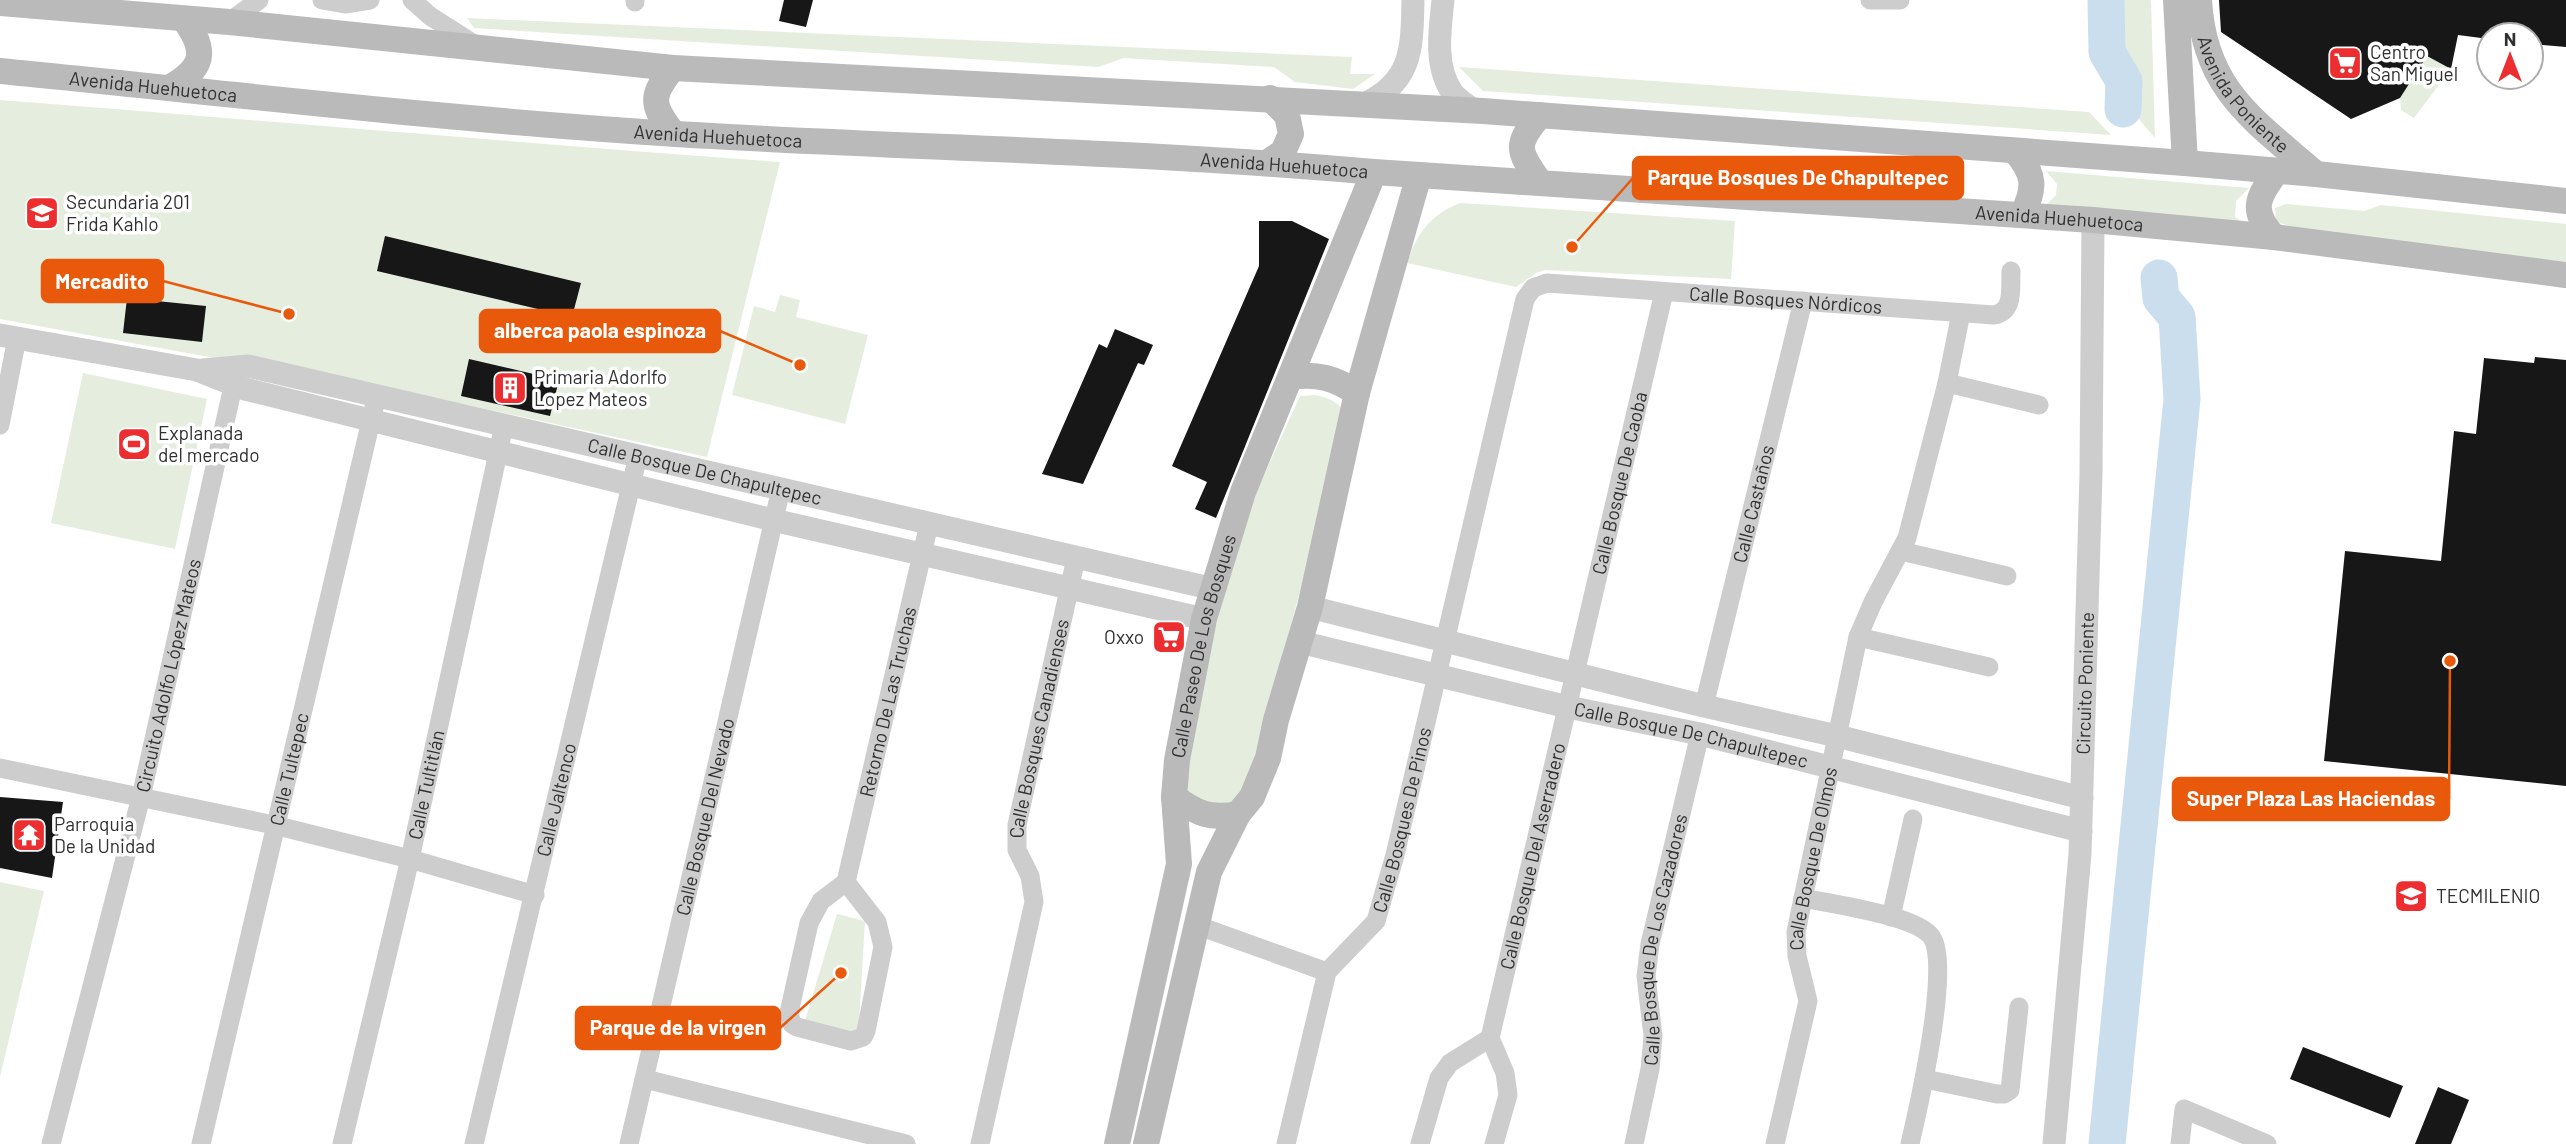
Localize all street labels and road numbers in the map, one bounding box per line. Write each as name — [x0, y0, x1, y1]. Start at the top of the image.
street label: Avenida Poniente — [2193, 33, 2294, 157]
street label: Avenida Huehuetoca — [68, 66, 238, 106]
street label: Avenida Huehuetoca — [633, 119, 803, 152]
street label: Avenida Huehuetoca — [1199, 147, 1369, 182]
street label: Avenida Huehuetoca — [1975, 200, 2145, 236]
street label: Calle Bosques Nórdicos — [1689, 281, 1883, 318]
street label: Calle Bosque De Caoba — [1586, 389, 1651, 577]
street label: Calle Bosque De Chapultepec — [586, 433, 824, 509]
street label: Calle Castaños — [1727, 443, 1778, 565]
street label: Calle Paseo De Los Bosques — [1166, 531, 1240, 760]
street label: Circuito Adolfo López Mateos — [130, 556, 205, 794]
street label: Retorno De Las Truchas — [854, 604, 920, 799]
street label: Circuito Poniente — [2071, 612, 2098, 755]
street label: Calle Bosques Canadienses — [1005, 617, 1073, 838]
street label: Calle Bosque De Chapultepec — [1572, 697, 1811, 772]
street label: Calle Tultepec — [264, 710, 313, 828]
street label: Calle Bosque Del Nevado — [670, 716, 739, 918]
street label: Calle Bosques De Pinos — [1367, 725, 1436, 915]
street label: Calle Tultitlán — [403, 728, 449, 841]
street label: Calle Jaltenco — [531, 740, 580, 859]
street label: Calle Bosque Del Aserradero — [1494, 740, 1569, 972]
street label: Calle Bosque De Olmos — [1784, 765, 1841, 951]
street label: Calle Bosque De Los Cazadores — [1634, 811, 1692, 1067]

